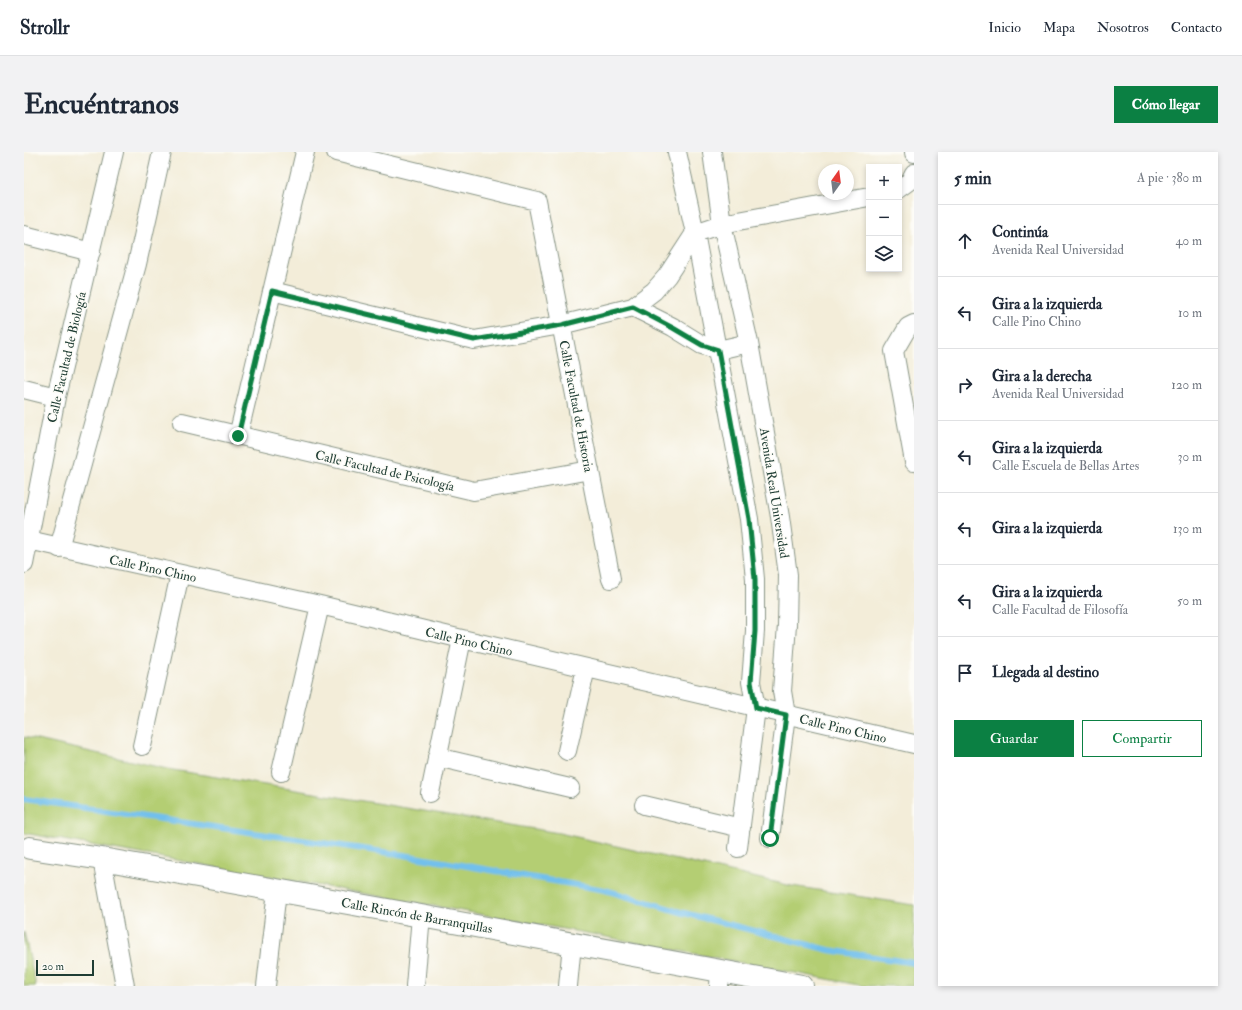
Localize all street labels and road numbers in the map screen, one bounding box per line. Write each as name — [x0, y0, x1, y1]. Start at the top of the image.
street label: Calle Facultad de Biología — [44, 290, 90, 424]
street label: Calle Facultad de Historia — [555, 339, 597, 474]
street label: Avenida Real Universidad — [756, 426, 792, 560]
street label: Calle Facultad de Psicología — [314, 447, 457, 495]
street label: Calle Pino Chino — [108, 552, 198, 586]
street label: Calle Pino Chino — [424, 624, 514, 660]
street label: Calle Pino Chino — [798, 711, 888, 747]
street label: Calle Rincón de Barranquillas — [340, 895, 494, 937]

